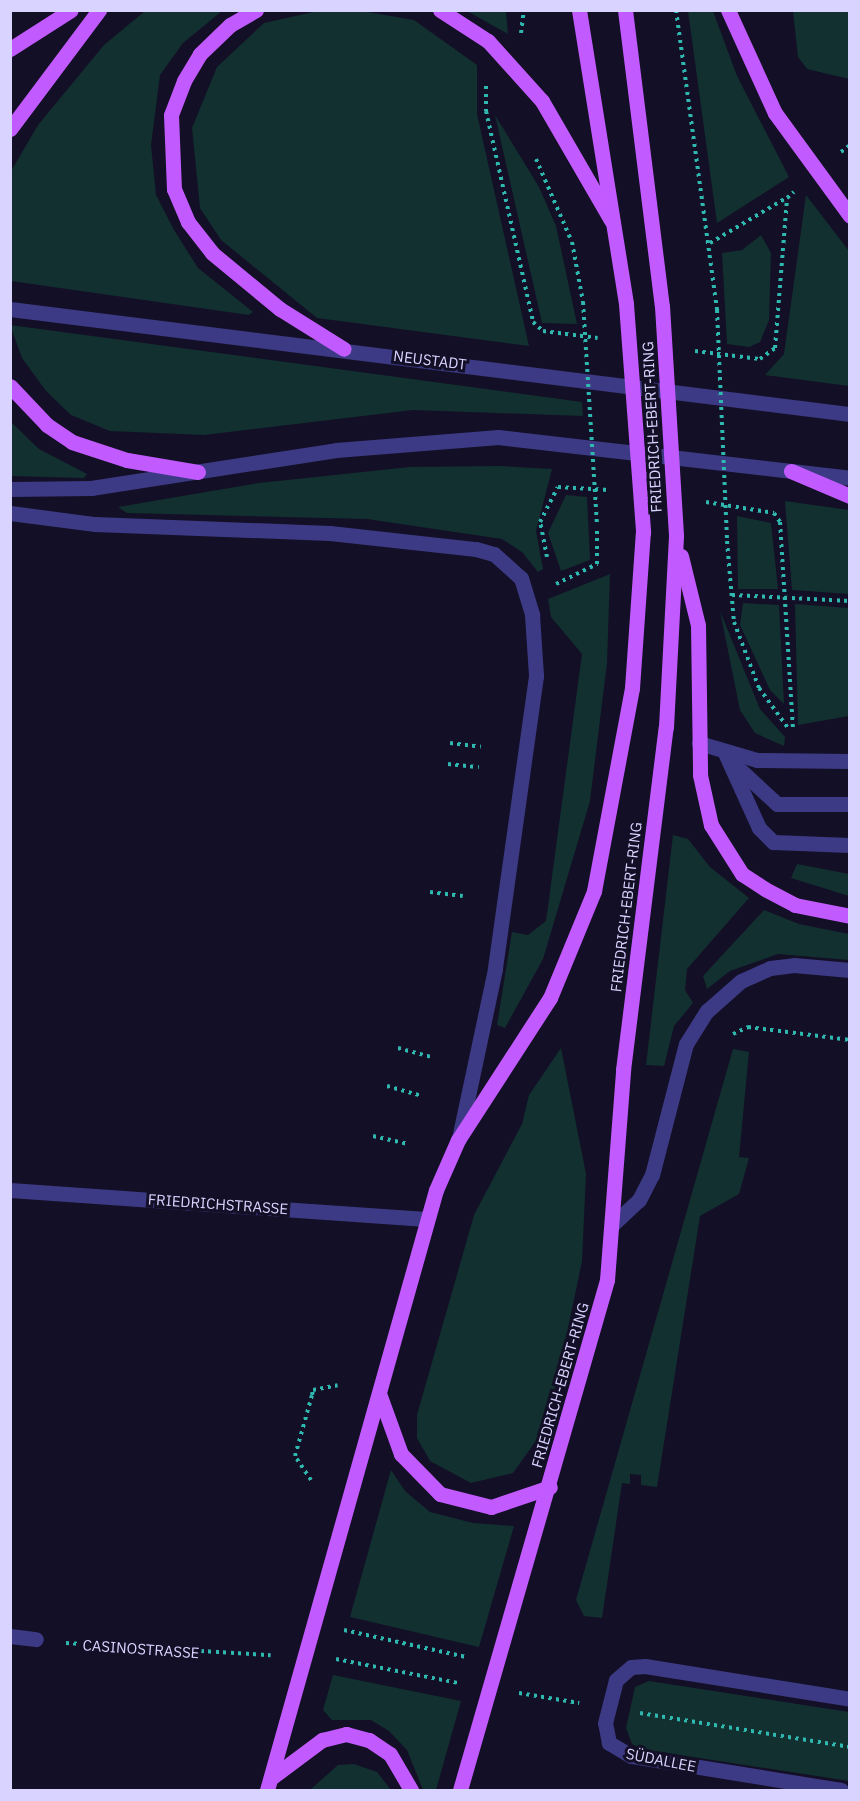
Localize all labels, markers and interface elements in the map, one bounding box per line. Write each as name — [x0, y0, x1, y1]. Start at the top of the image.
street label: FRIEDRICH-EBERT-RING — [639, 341, 665, 513]
street label: NEUSTADT — [392, 347, 468, 373]
street label: FRIEDRICH-EBERT-RING — [607, 821, 645, 993]
street label: FRIEDRICHSTRASSE — [147, 1190, 289, 1218]
street label: FRIEDRICH-EBERT-RING — [528, 1300, 592, 1470]
street label: CASINOSTRASSE — [82, 1636, 200, 1662]
street label: SÜDALLEE — [624, 1744, 698, 1776]

